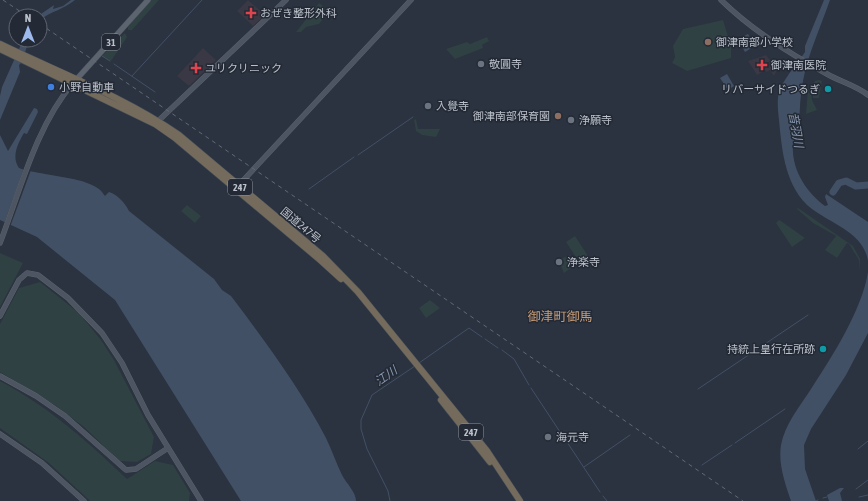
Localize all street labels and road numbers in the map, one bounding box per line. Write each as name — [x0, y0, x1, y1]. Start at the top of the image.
road number: 31 — [102, 34, 120, 50]
road number: 247 — [228, 179, 252, 195]
street label: 国道247号 — [279, 205, 323, 245]
road number: 247 — [459, 424, 483, 440]

